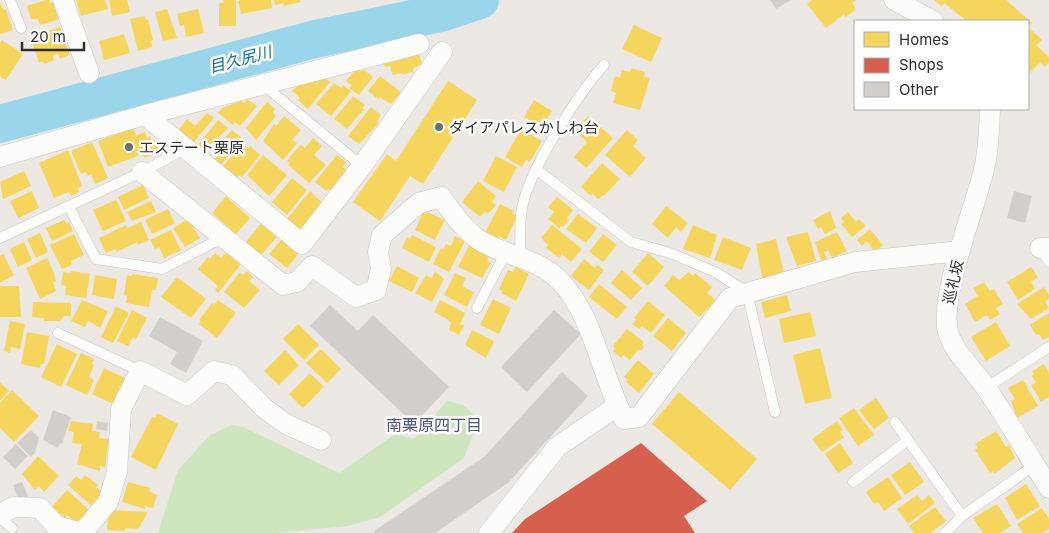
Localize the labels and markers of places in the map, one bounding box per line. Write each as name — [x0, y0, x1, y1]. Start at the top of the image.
place label: ダイアパレスかしわ台 — [449, 118, 599, 137]
marker: ダイアパレスかしわ台 — [433, 121, 445, 133]
place label: エステート栗原 — [139, 138, 244, 157]
marker: エステート栗原 — [123, 141, 135, 153]

